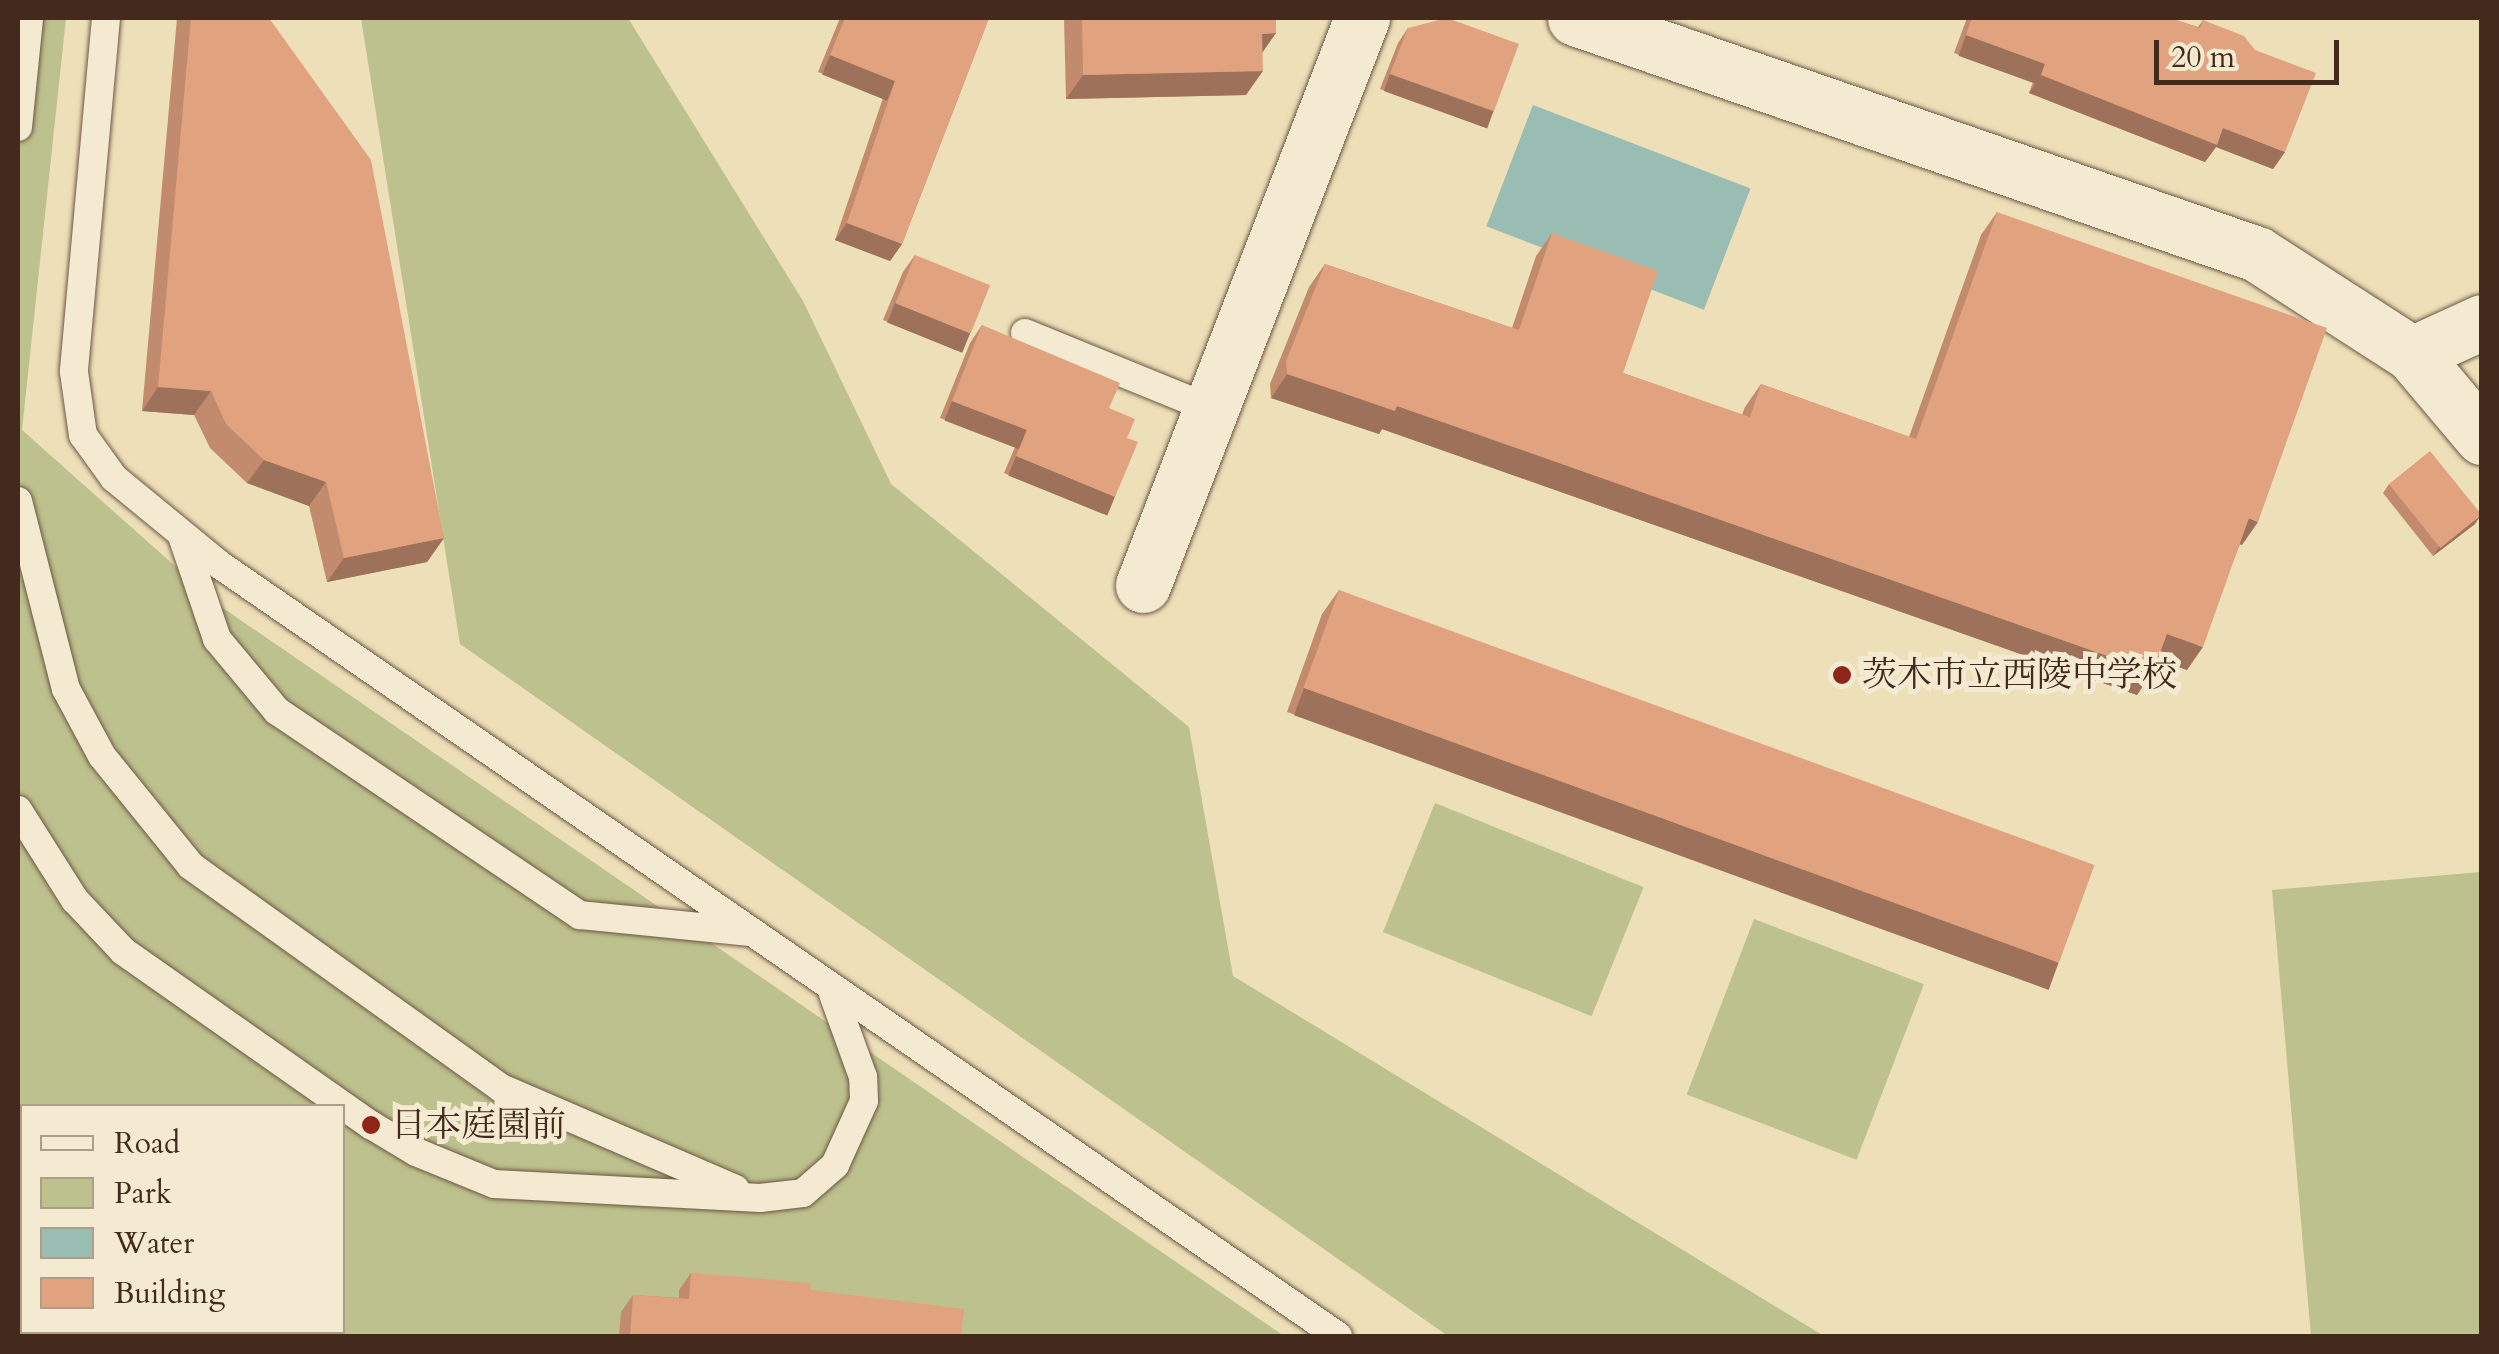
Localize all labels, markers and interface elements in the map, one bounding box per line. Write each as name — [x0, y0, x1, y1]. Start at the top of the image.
scale bar — [2159, 20, 2344, 82]
text: 20 m — [2171, 37, 2235, 78]
place label: 茨木市立西陵中学校 — [1862, 654, 2177, 696]
marker: 茨木市立西陵中学校 — [1831, 664, 1853, 686]
legend — [20, 1104, 345, 1334]
place label: 日本庭園前 — [391, 1104, 566, 1146]
marker: 日本庭園前 — [360, 1114, 382, 1136]
text: Road — [114, 1123, 180, 1164]
text: Park — [114, 1173, 172, 1214]
text: Water — [114, 1223, 194, 1264]
text: Building — [114, 1273, 225, 1314]

